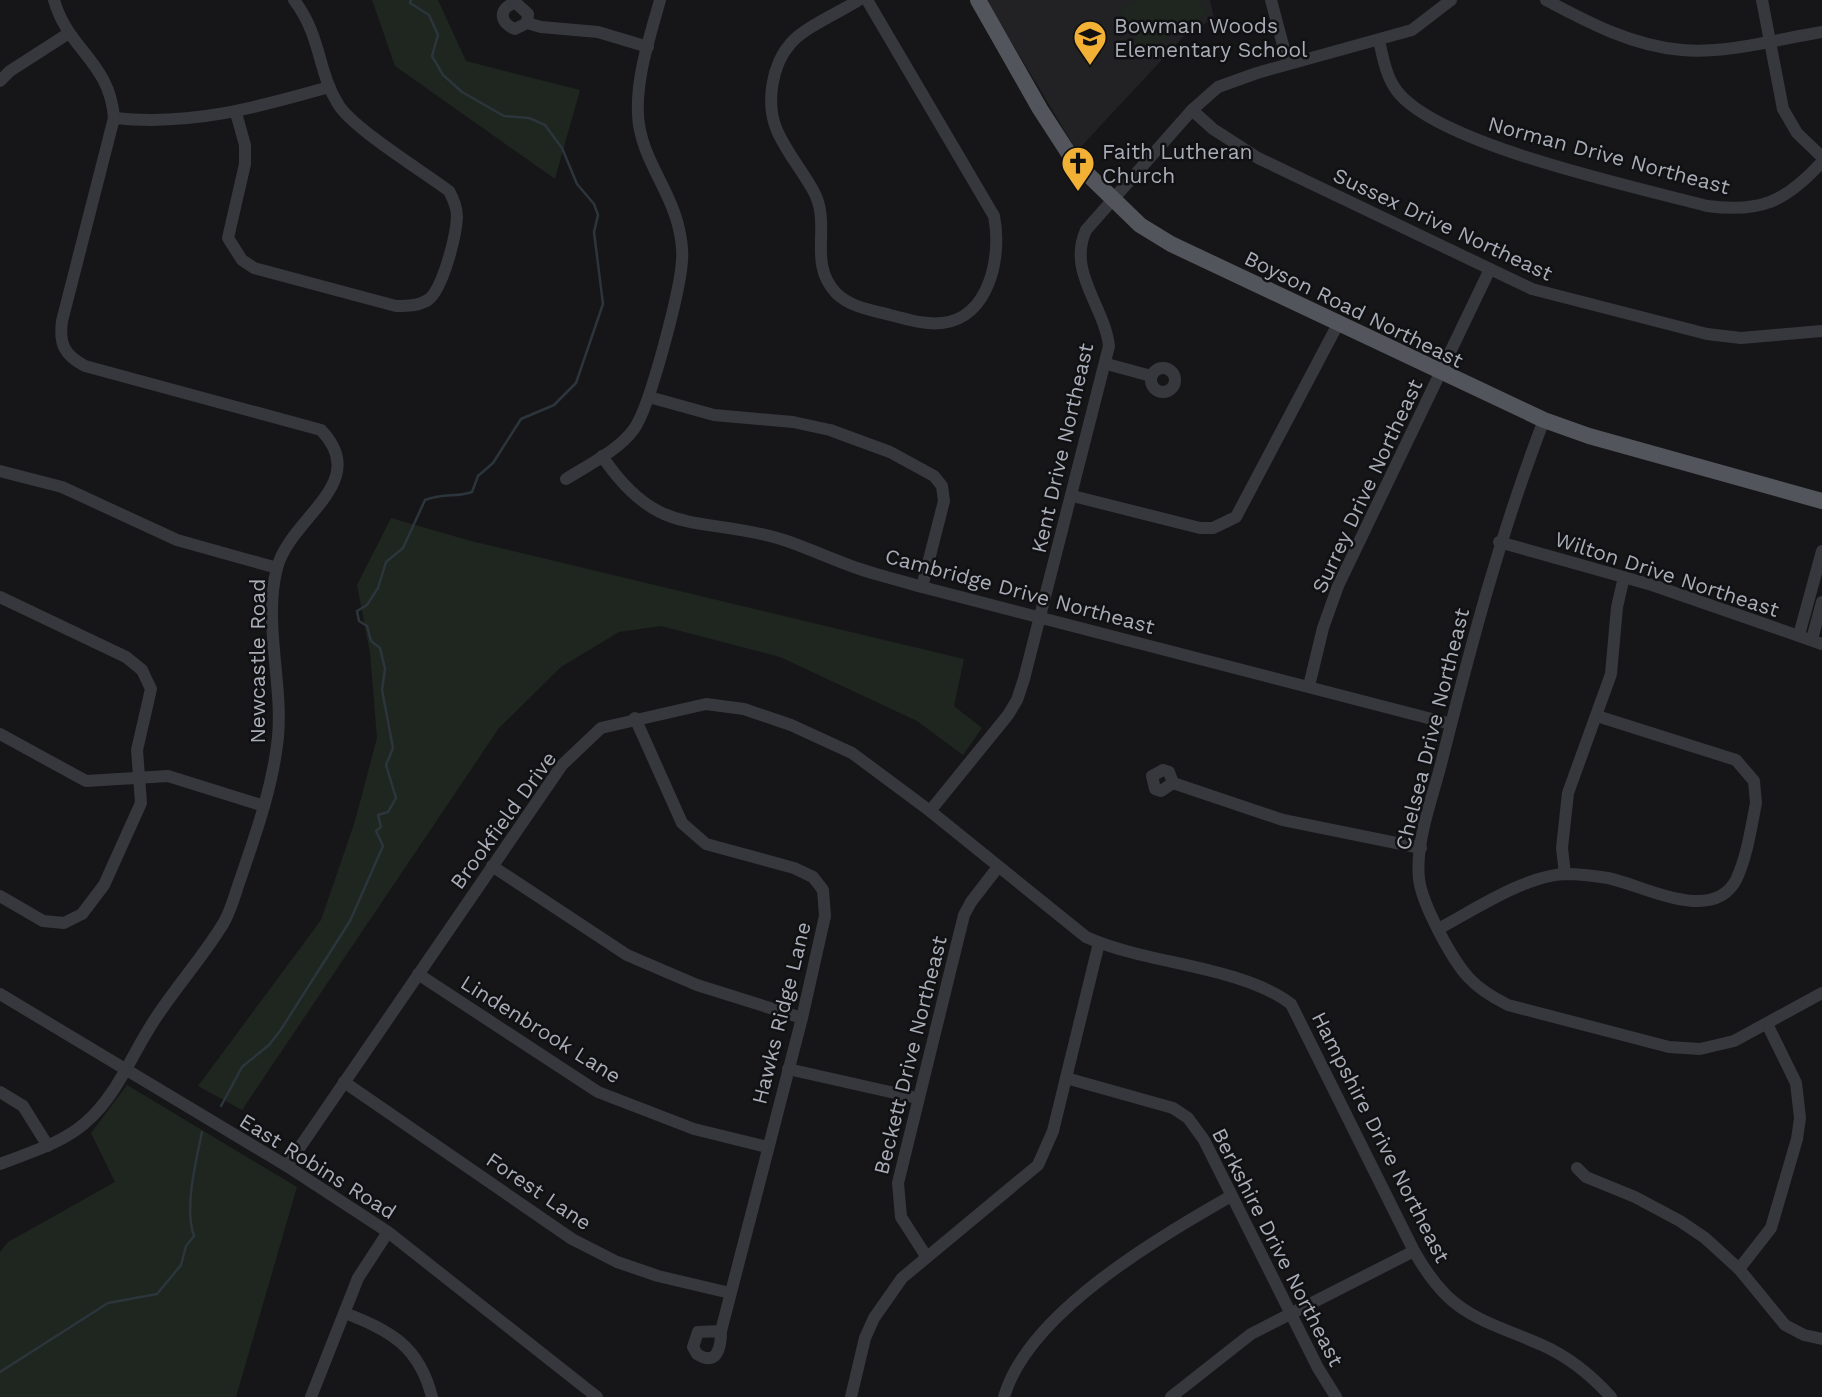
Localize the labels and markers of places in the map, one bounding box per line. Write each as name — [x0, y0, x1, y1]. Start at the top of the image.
place label: Bowman Woods Elementary School — [1114, 13, 1308, 62]
school or university icon: Bowman Woods Elementary School — [1071, 18, 1109, 67]
place label: Faith Lutheran Church — [1102, 139, 1253, 188]
church icon: Faith Lutheran Church — [1059, 144, 1097, 193]

